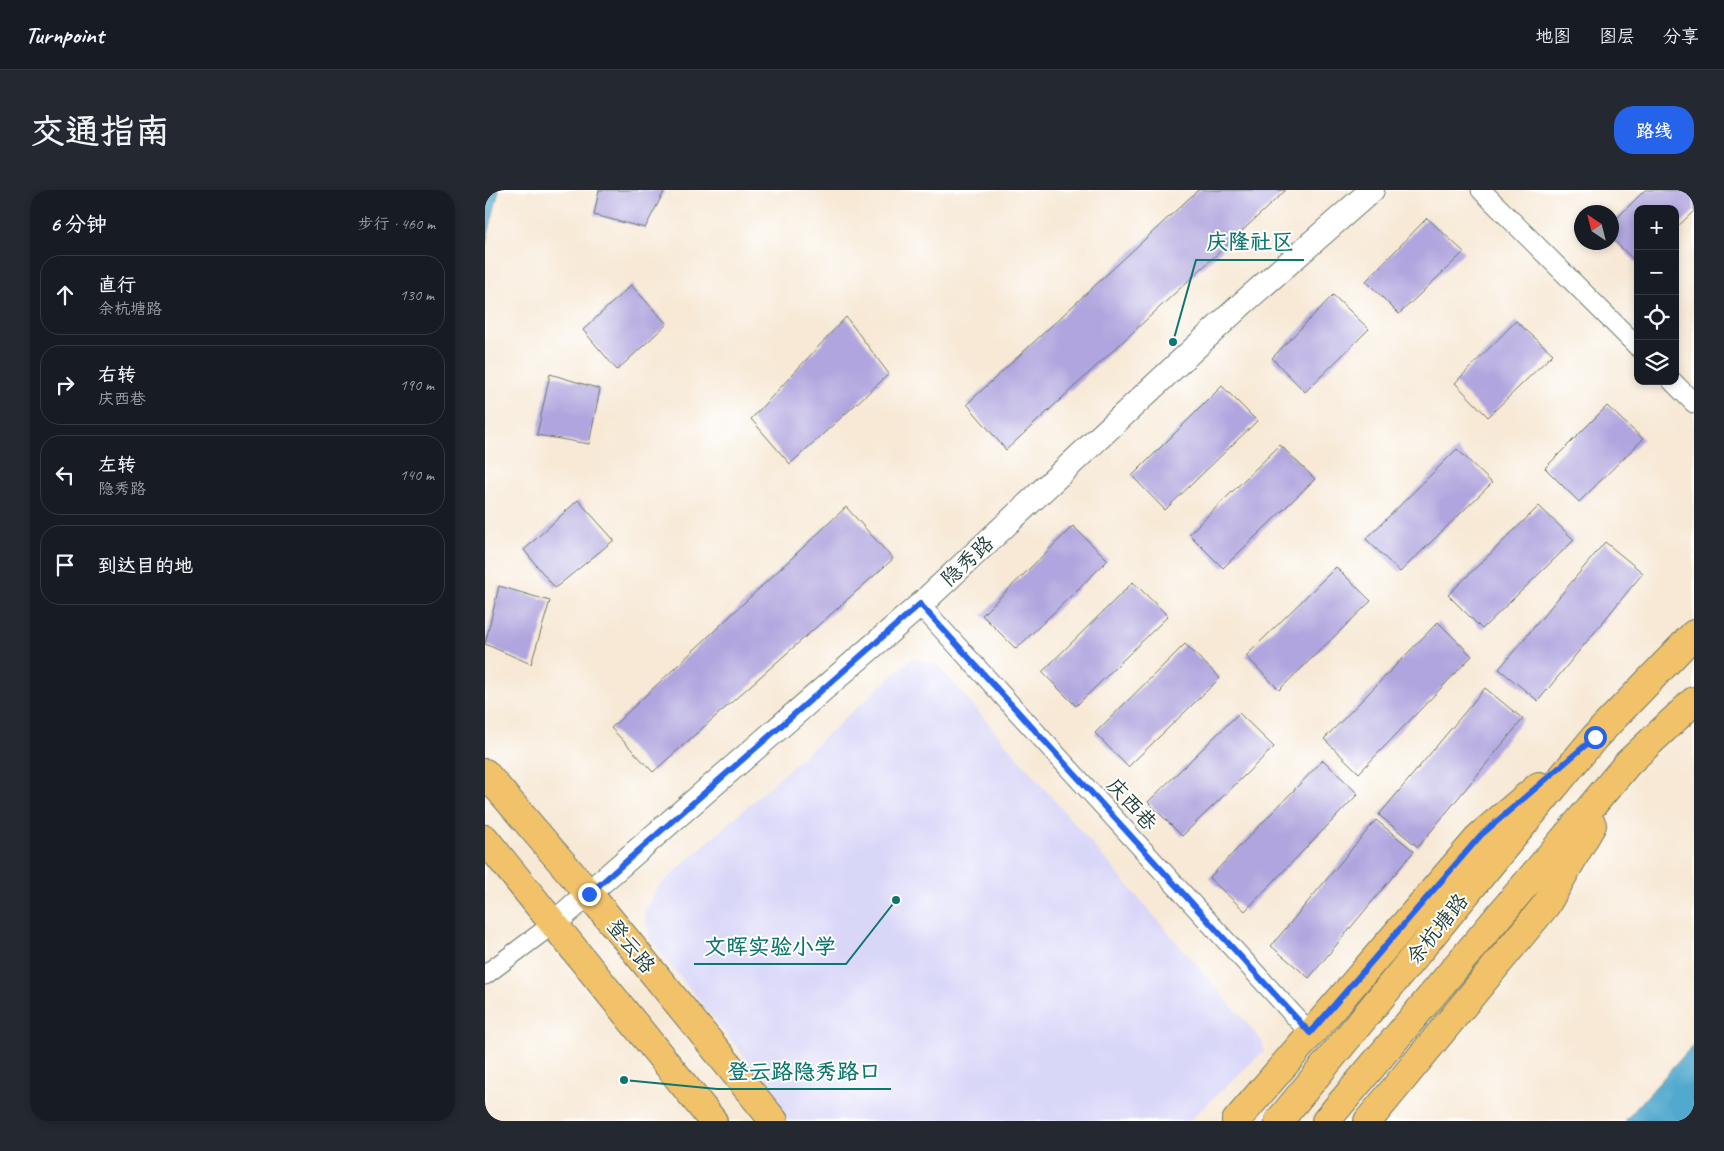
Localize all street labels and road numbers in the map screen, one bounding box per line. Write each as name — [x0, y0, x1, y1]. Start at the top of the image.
street label: 隐秀路 — [935, 530, 999, 592]
street label: 庆西巷 — [1101, 772, 1163, 836]
street label: 余杭塘路 — [1400, 888, 1474, 970]
street label: 登云路 — [601, 913, 661, 979]

